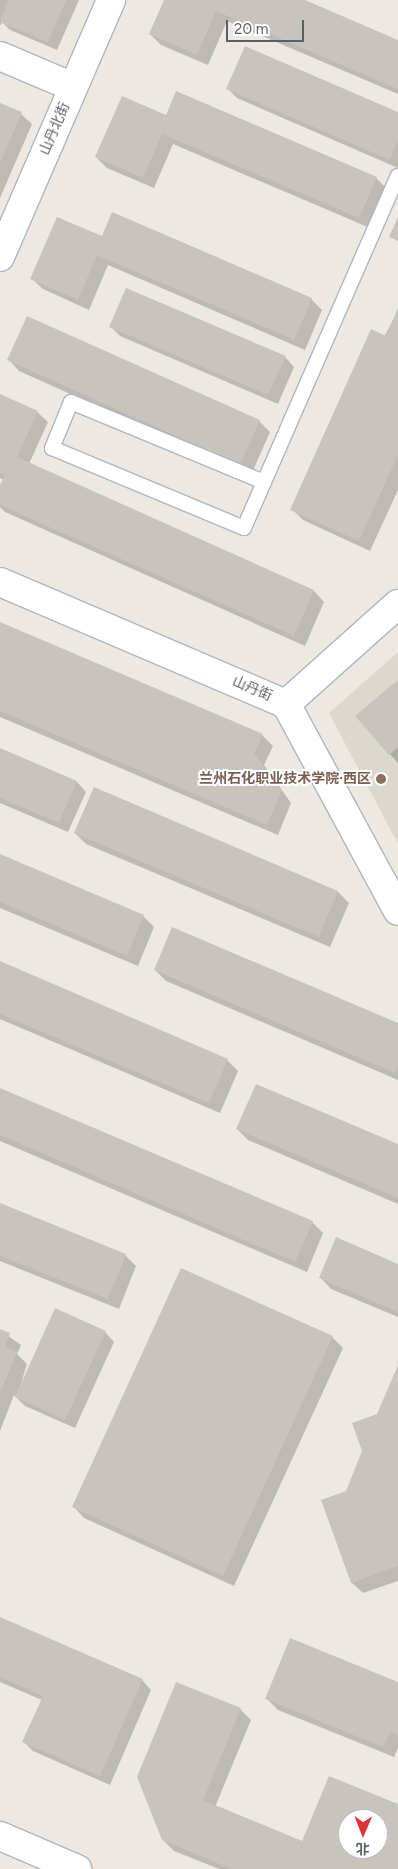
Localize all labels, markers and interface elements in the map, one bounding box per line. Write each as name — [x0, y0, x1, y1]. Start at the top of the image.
scale bar — [228, 10, 306, 42]
text: 20 m — [234, 20, 268, 38]
street label: 山丹北街 — [36, 100, 74, 158]
street label: 山丹街 — [229, 673, 275, 705]
place label: 兰州石化职业技术学院·西区 — [199, 771, 371, 787]
marker: 兰州石化职业技术学院·西区 — [375, 773, 387, 785]
north arrow — [338, 1809, 388, 1859]
text: 北 — [356, 1840, 370, 1857]

